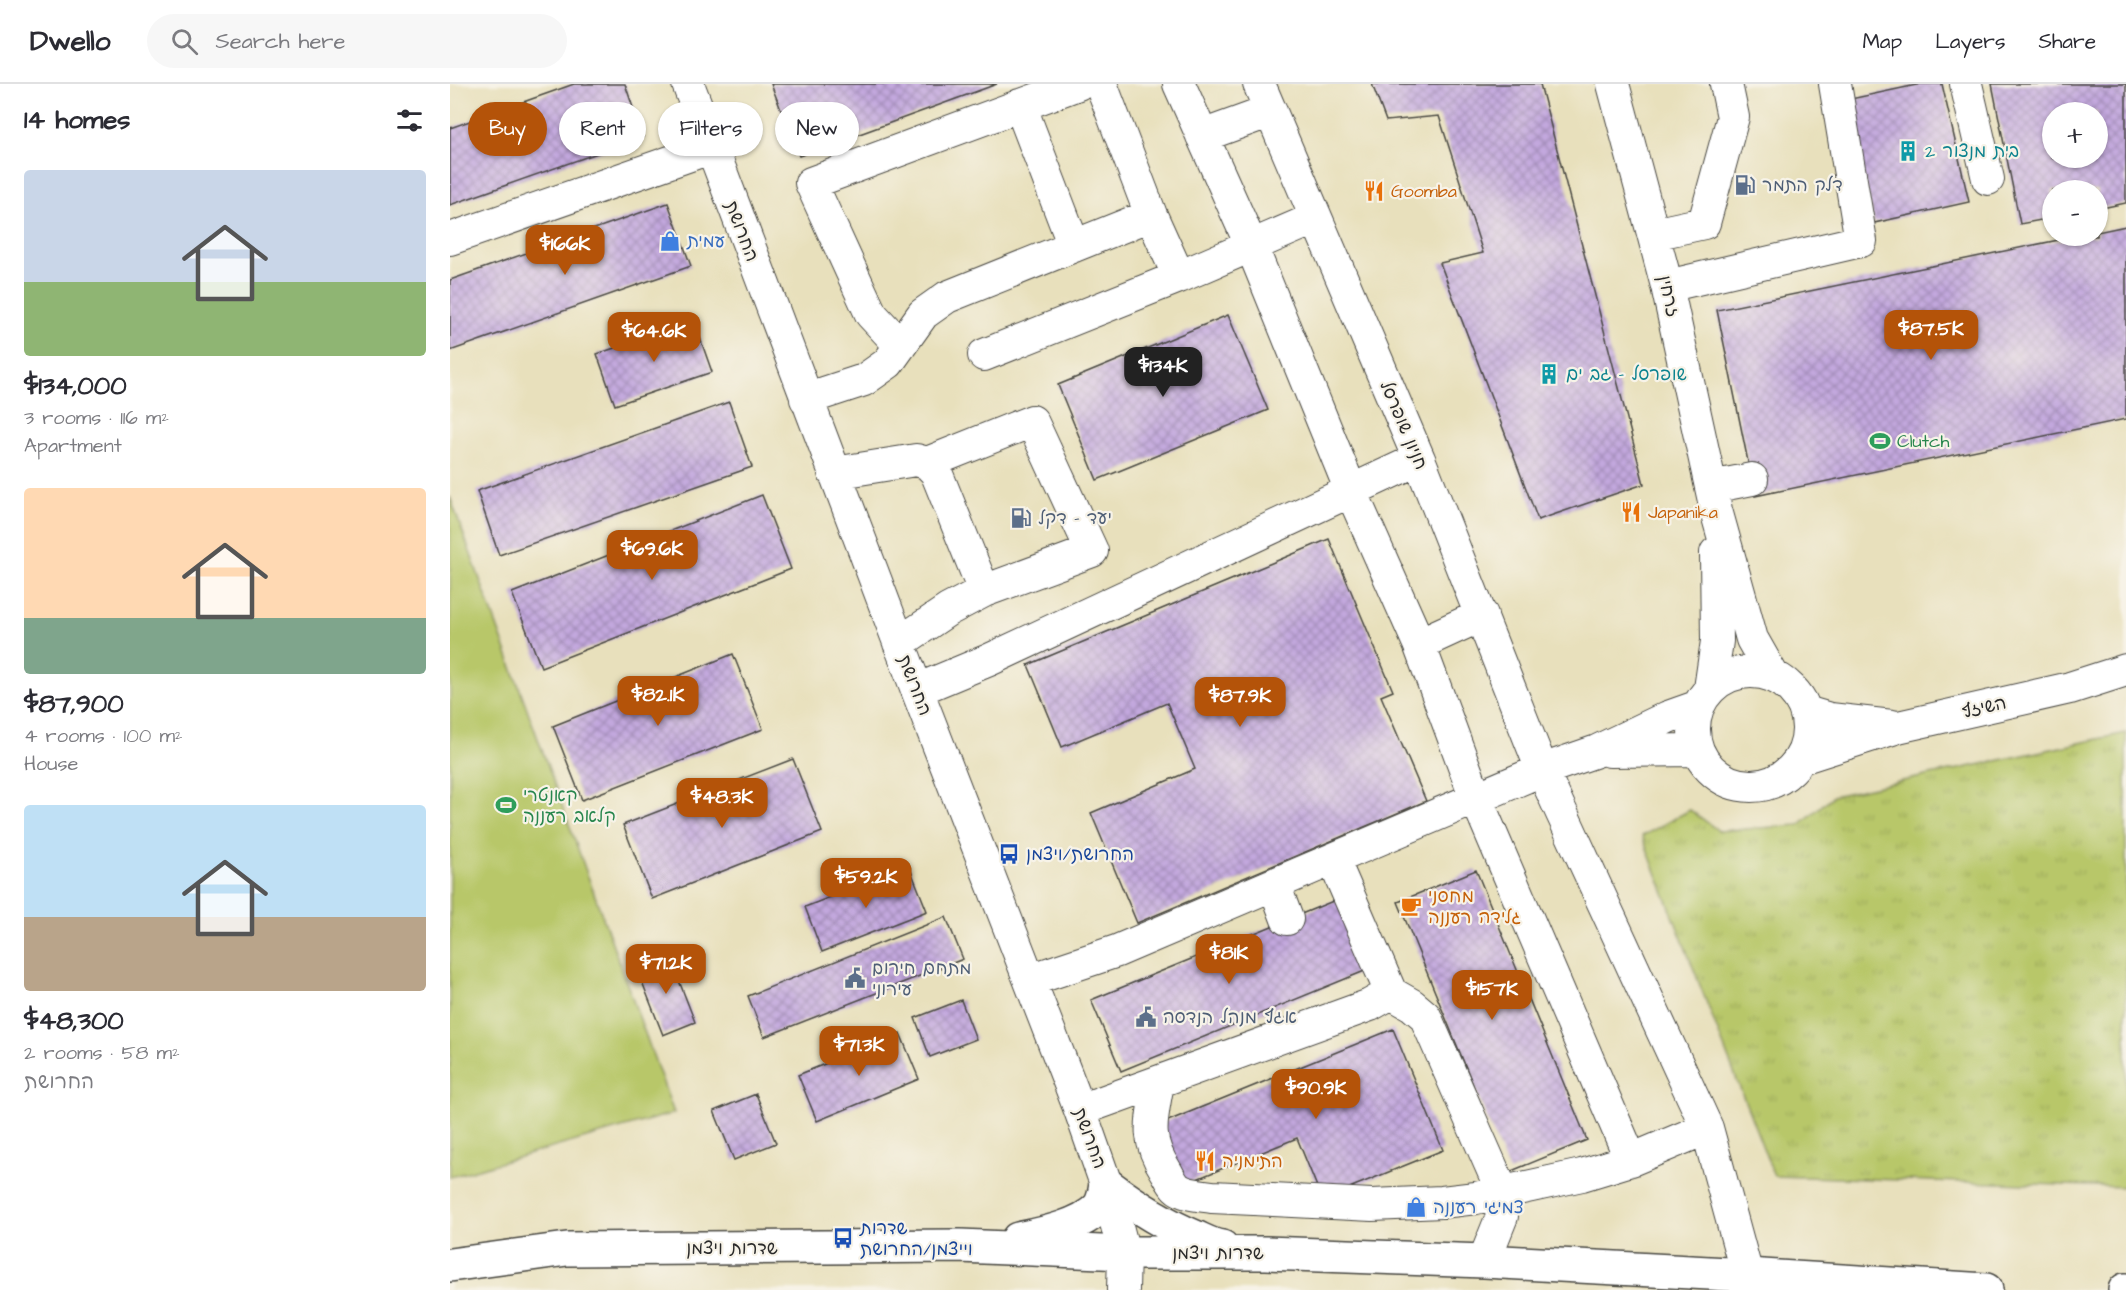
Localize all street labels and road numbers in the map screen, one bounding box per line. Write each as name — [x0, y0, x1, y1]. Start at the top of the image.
street label: החרושת — [719, 197, 765, 265]
street label: זרחין — [1652, 273, 1685, 319]
street label: חניון שופרסל — [1374, 377, 1433, 473]
street label: החרושת — [892, 651, 938, 719]
street label: השיזף — [1960, 690, 2009, 725]
street label: החרושת — [1067, 1104, 1112, 1172]
street label: שדרות ויצמן — [686, 1236, 778, 1261]
street label: שדרות ויצמן — [1172, 1241, 1264, 1266]

